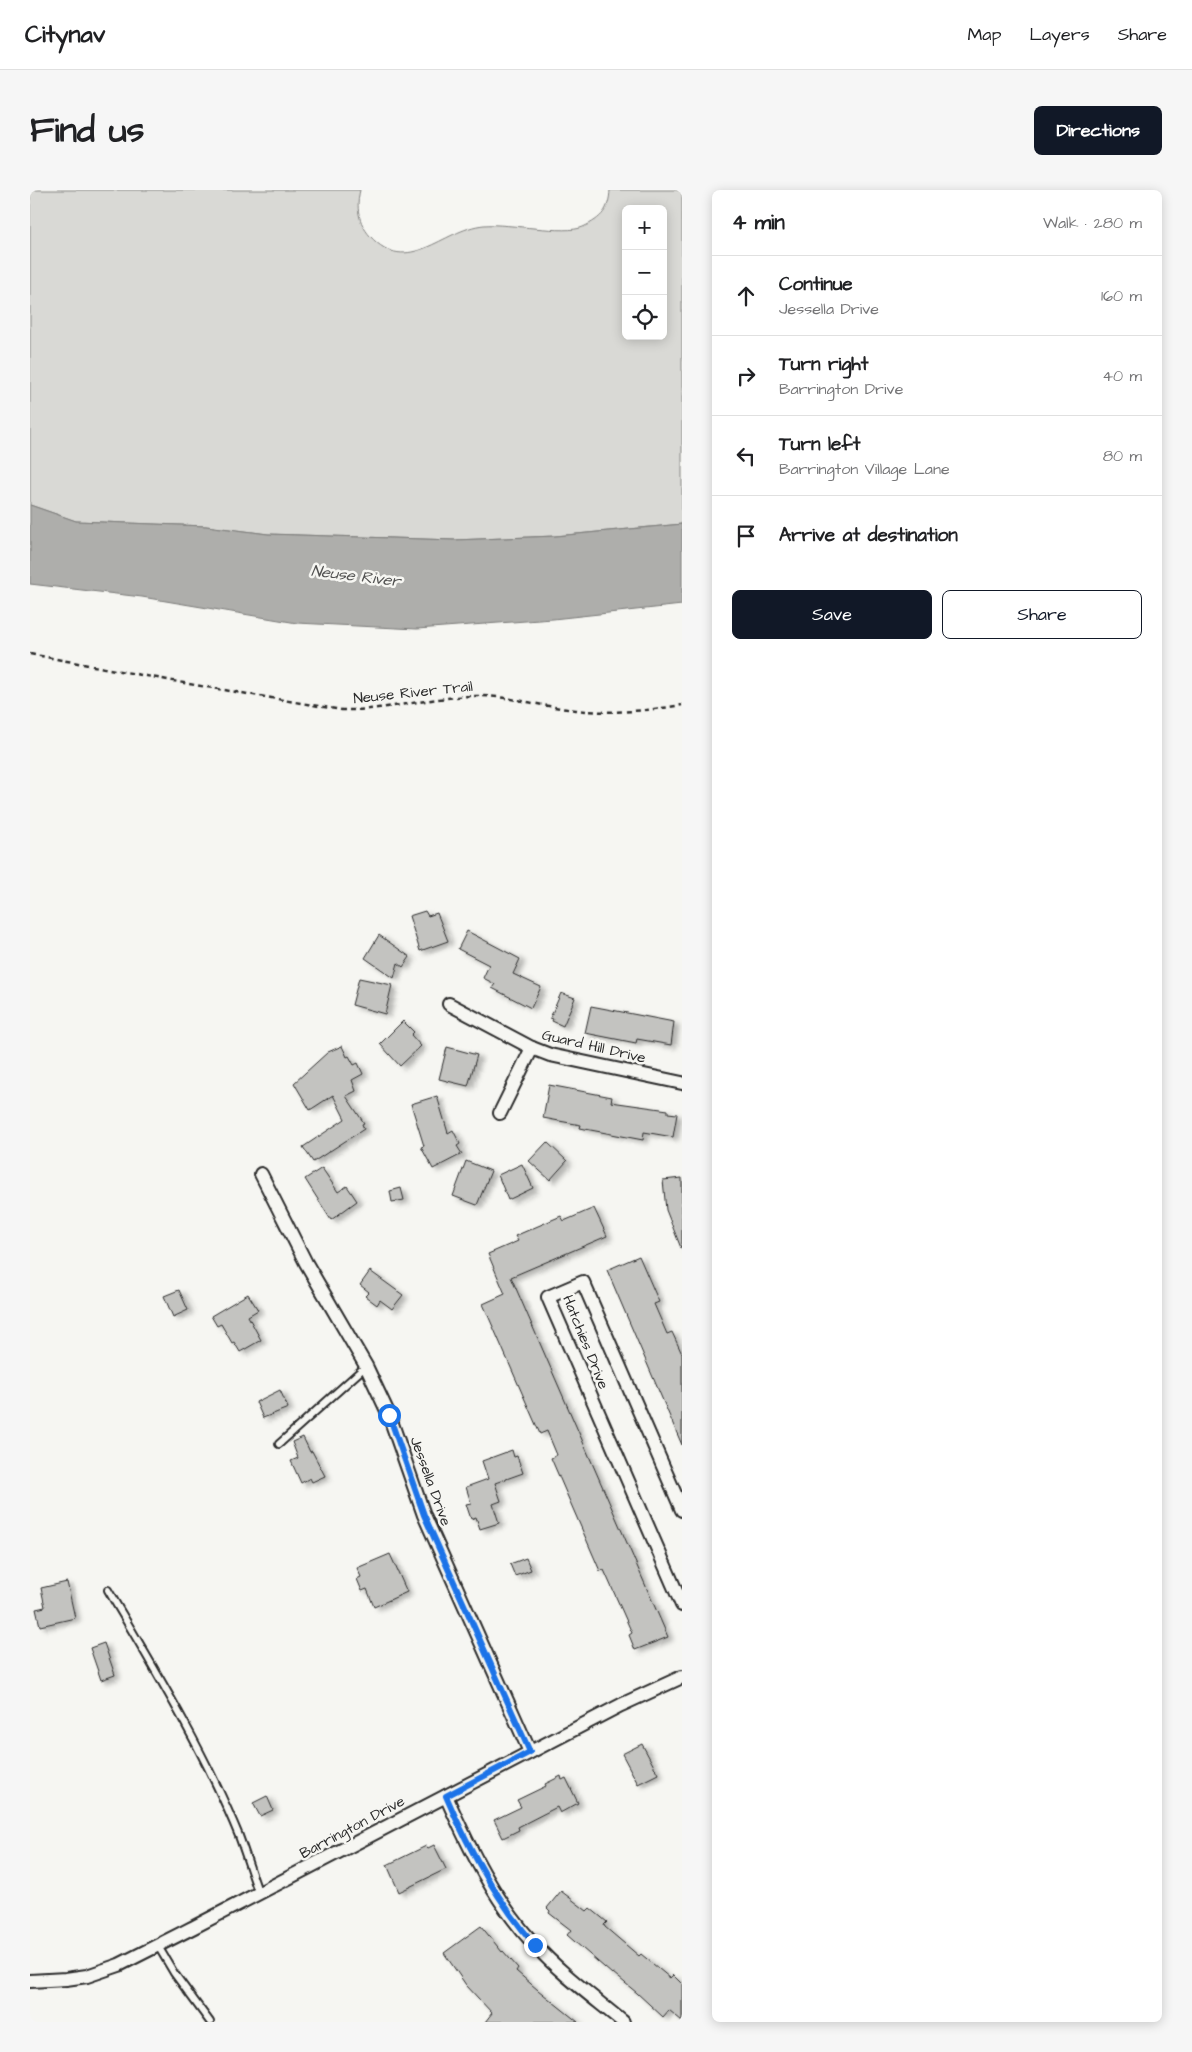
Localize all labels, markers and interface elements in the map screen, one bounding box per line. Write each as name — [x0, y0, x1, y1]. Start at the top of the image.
text: Citynav — [25, 18, 105, 52]
text: Map — [967, 22, 1001, 47]
text: Layers — [1029, 22, 1090, 47]
text: Share — [1118, 22, 1167, 47]
text: Find us — [30, 106, 144, 155]
button: Directions — [1034, 106, 1162, 155]
map controls — [622, 205, 667, 340]
button: + — [622, 205, 667, 250]
text: 4 min — [732, 208, 785, 237]
text: Walk · 280 m — [1043, 212, 1142, 234]
button: − — [622, 250, 667, 295]
text: Continue — [779, 271, 853, 298]
icon: ahead — [732, 282, 760, 310]
text: 160 m — [1101, 285, 1142, 307]
button: locate — [622, 295, 667, 340]
text: Jessella Drive — [779, 298, 879, 320]
text: Turn right — [779, 351, 868, 378]
icon: right — [732, 362, 760, 390]
text: 40 m — [1102, 365, 1142, 387]
text: Barrington Drive — [779, 378, 903, 400]
text: Turn left — [779, 431, 860, 458]
icon: left — [732, 442, 760, 470]
text: 80 m — [1103, 445, 1142, 467]
text: Barrington Village Lane — [779, 458, 950, 480]
icon: arrive — [732, 522, 760, 550]
text: Arrive at destination — [779, 522, 958, 549]
water label: Neuse River — [310, 560, 404, 593]
button: Save — [732, 590, 932, 639]
button: Share — [942, 590, 1142, 639]
street label: Neuse River Trail — [352, 676, 474, 709]
street label: Guard Hill Drive — [540, 1024, 648, 1069]
street label: Hatchies Drive — [557, 1292, 614, 1392]
route start — [378, 1404, 401, 1427]
street label: Jessella Drive — [405, 1434, 456, 1529]
street label: Barrington Drive — [296, 1791, 409, 1865]
route end — [524, 1934, 547, 1957]

